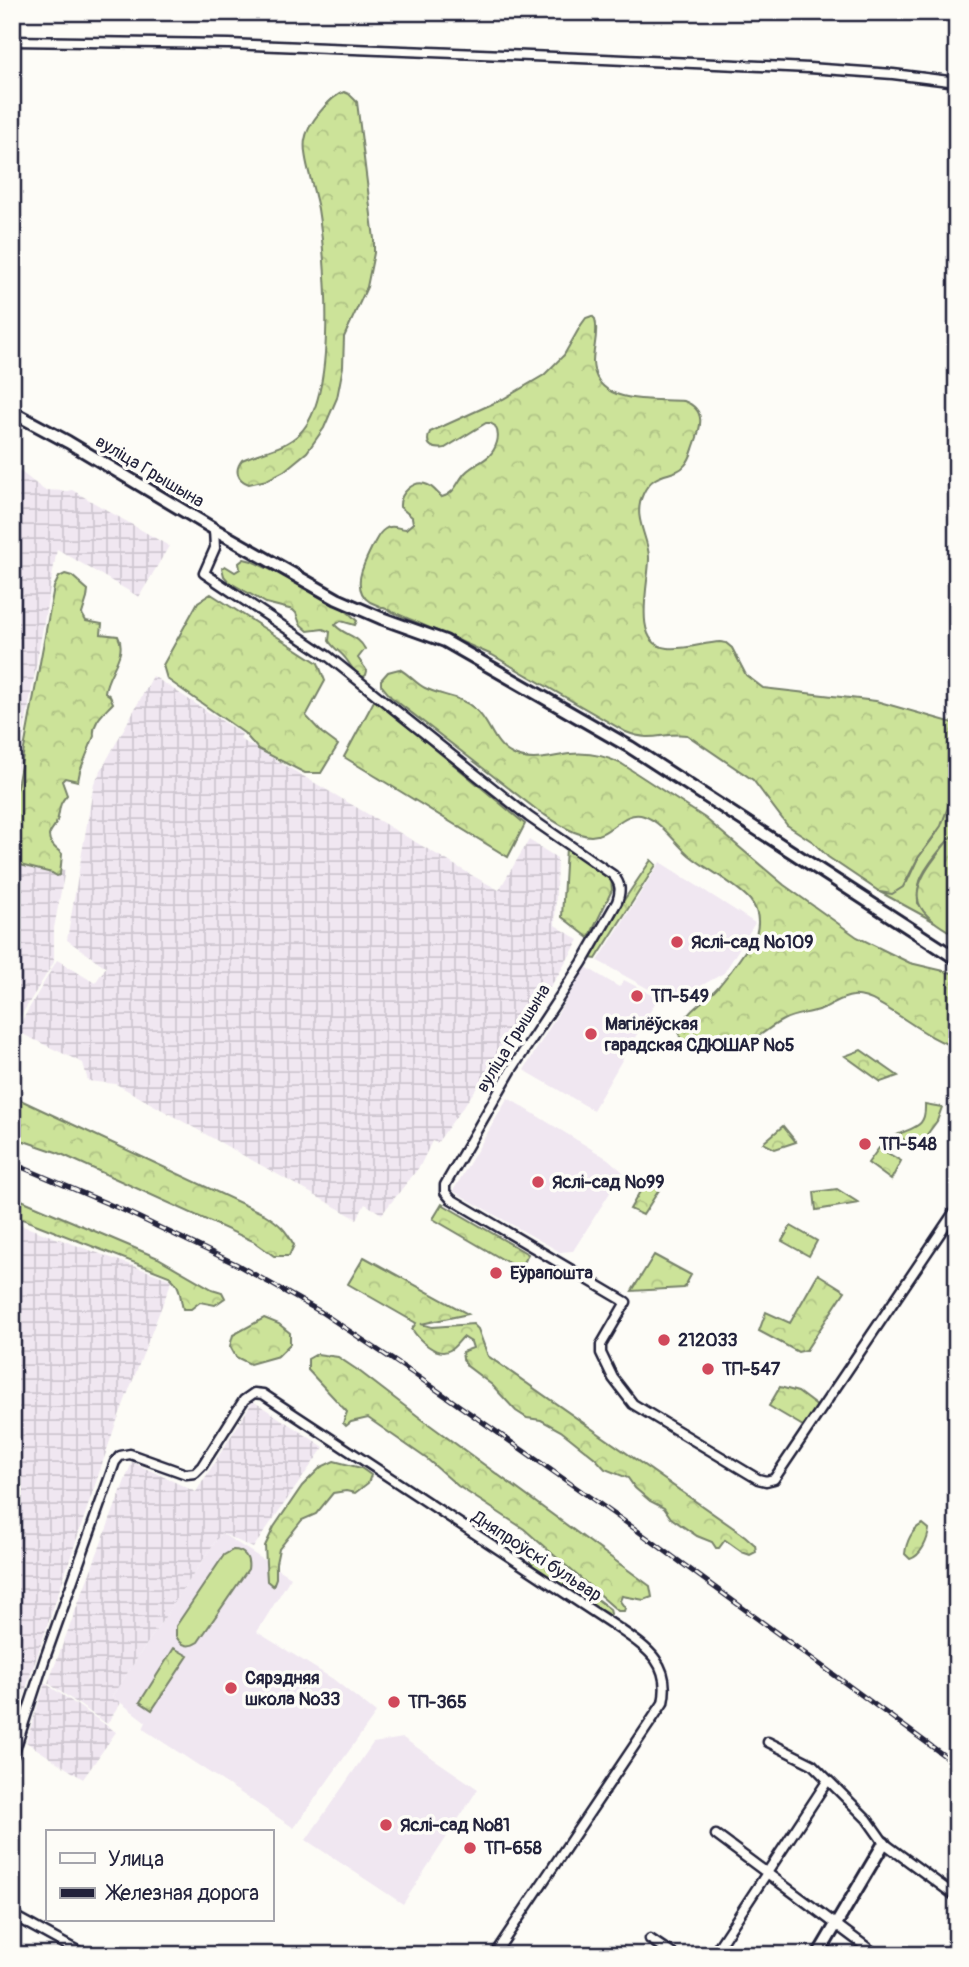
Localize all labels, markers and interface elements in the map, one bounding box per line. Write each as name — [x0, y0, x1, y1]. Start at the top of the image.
street label: вуліца Грышына — [91, 430, 208, 513]
place label: Яслі-сад №109 — [691, 931, 814, 954]
marker: Яслі-сад №109 — [669, 934, 685, 950]
street label: вуліца Грышына — [471, 980, 556, 1097]
place label: ТП-549 — [650, 985, 709, 1008]
marker: ТП-549 — [629, 988, 645, 1004]
place label: Магілёўская гарадская СДЮШАР №5 — [604, 1013, 795, 1057]
marker: Магілёўская гарадская СДЮШАР №5 — [583, 1026, 599, 1042]
place label: ТП-548 — [878, 1133, 937, 1156]
marker: ТП-548 — [857, 1136, 873, 1152]
place label: Яслі-сад №99 — [552, 1171, 665, 1194]
marker: Яслі-сад №99 — [530, 1174, 546, 1190]
place label: Еўрапошта — [510, 1262, 594, 1285]
marker: Еўрапошта — [488, 1265, 504, 1281]
place label: 212033 — [678, 1329, 738, 1352]
marker: 212033 — [656, 1332, 672, 1348]
place label: ТП-547 — [721, 1358, 781, 1381]
marker: ТП-547 — [700, 1361, 716, 1377]
street label: Дняпроўскі бульвар — [467, 1505, 606, 1607]
place label: Сярэдняя школа №33 — [245, 1667, 340, 1711]
marker: Сярэдняя школа №33 — [223, 1680, 239, 1696]
place label: ТП-365 — [407, 1691, 467, 1714]
marker: ТП-365 — [386, 1694, 402, 1710]
place label: Яслі-сад №81 — [400, 1814, 510, 1837]
marker: Яслі-сад №81 — [378, 1817, 394, 1833]
legend — [46, 1830, 273, 1922]
place label: ТП-658 — [483, 1837, 542, 1860]
marker: ТП-658 — [462, 1840, 478, 1856]
text: Улица — [108, 1846, 164, 1873]
text: Железная дорога — [105, 1880, 259, 1907]

